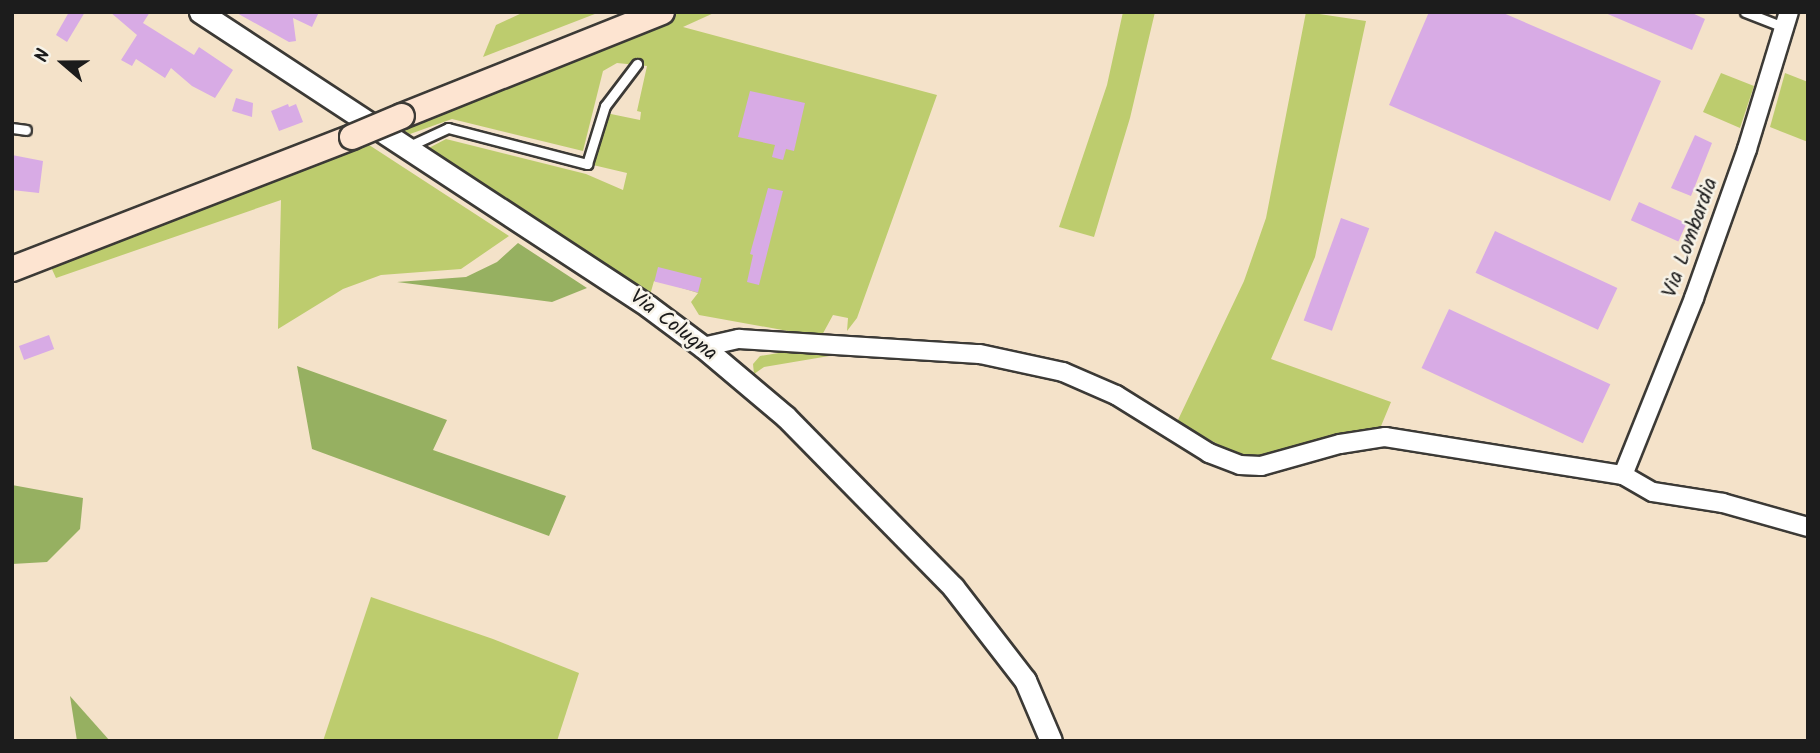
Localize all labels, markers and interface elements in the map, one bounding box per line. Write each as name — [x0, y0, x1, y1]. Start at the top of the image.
north arrow — [28, 28, 98, 98]
text: N — [27, 45, 59, 67]
street label: Via Lombardia — [1658, 175, 1724, 301]
street label: Via Colugna — [624, 285, 722, 367]

